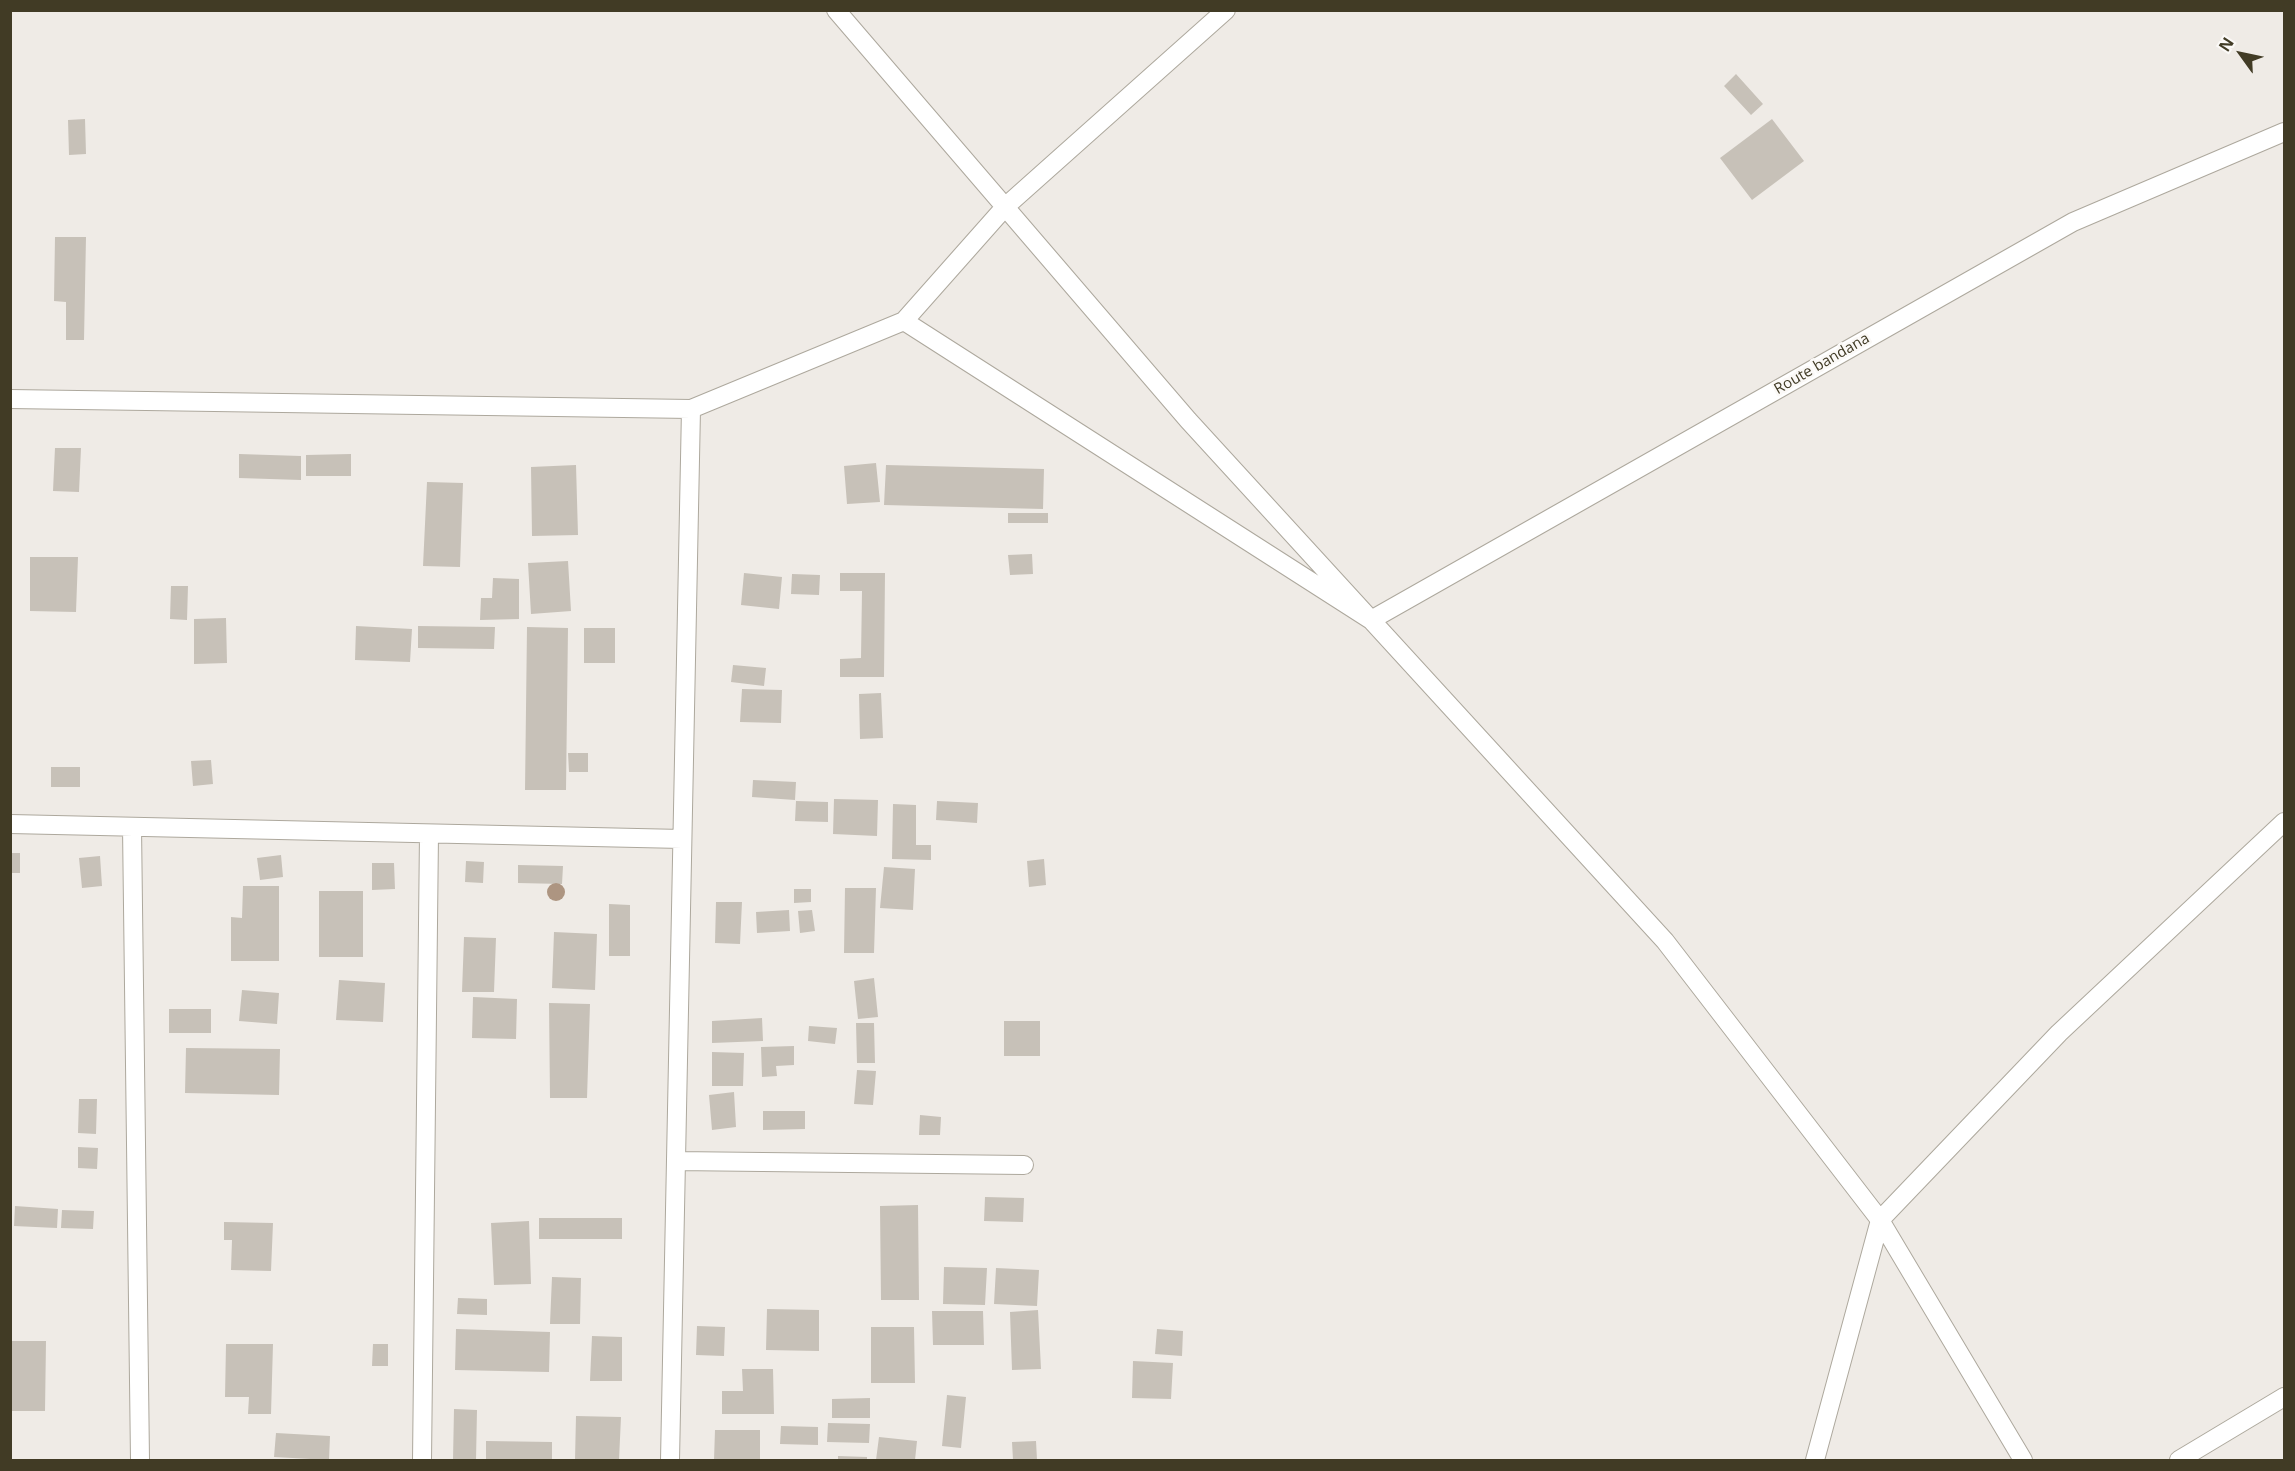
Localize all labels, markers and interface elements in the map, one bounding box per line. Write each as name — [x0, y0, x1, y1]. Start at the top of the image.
north arrow — [2211, 24, 2271, 84]
text: N — [2213, 33, 2239, 56]
street label: Route bandana — [1771, 329, 1873, 399]

